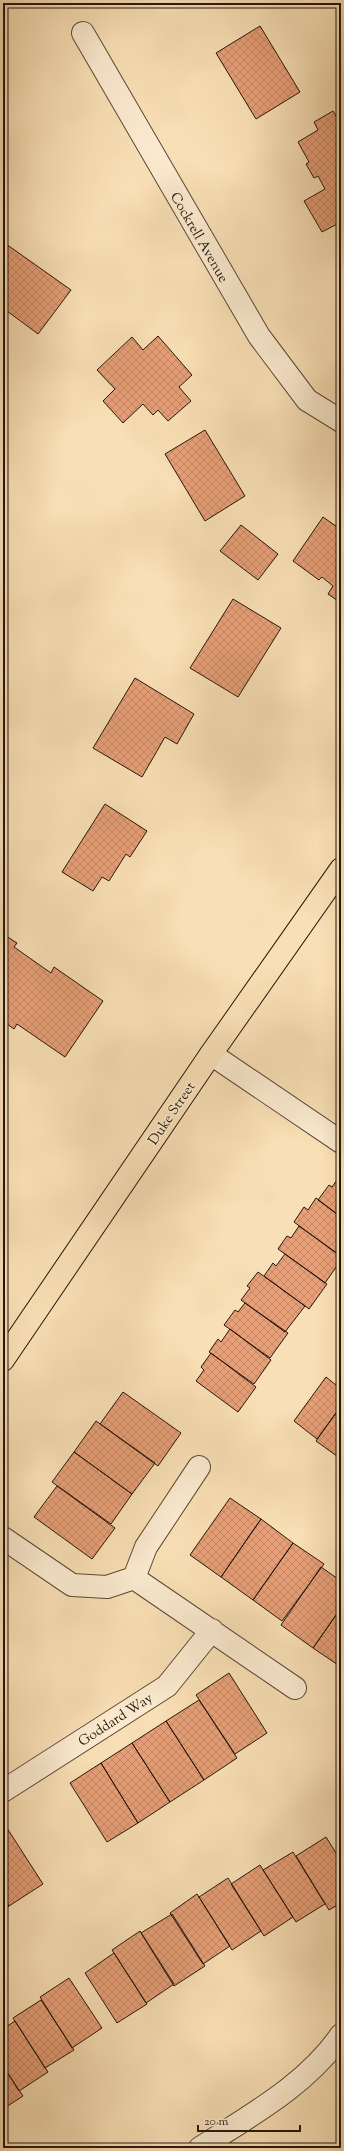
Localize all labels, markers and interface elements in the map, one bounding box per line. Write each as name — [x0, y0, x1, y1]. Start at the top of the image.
street label: Cockrell Avenue — [164, 189, 232, 287]
street label: Duke Street — [144, 1078, 201, 1150]
street label: Goddard Way — [75, 1689, 157, 1752]
scale bar — [198, 2107, 300, 2133]
text: 20 m — [204, 2113, 229, 2131]

